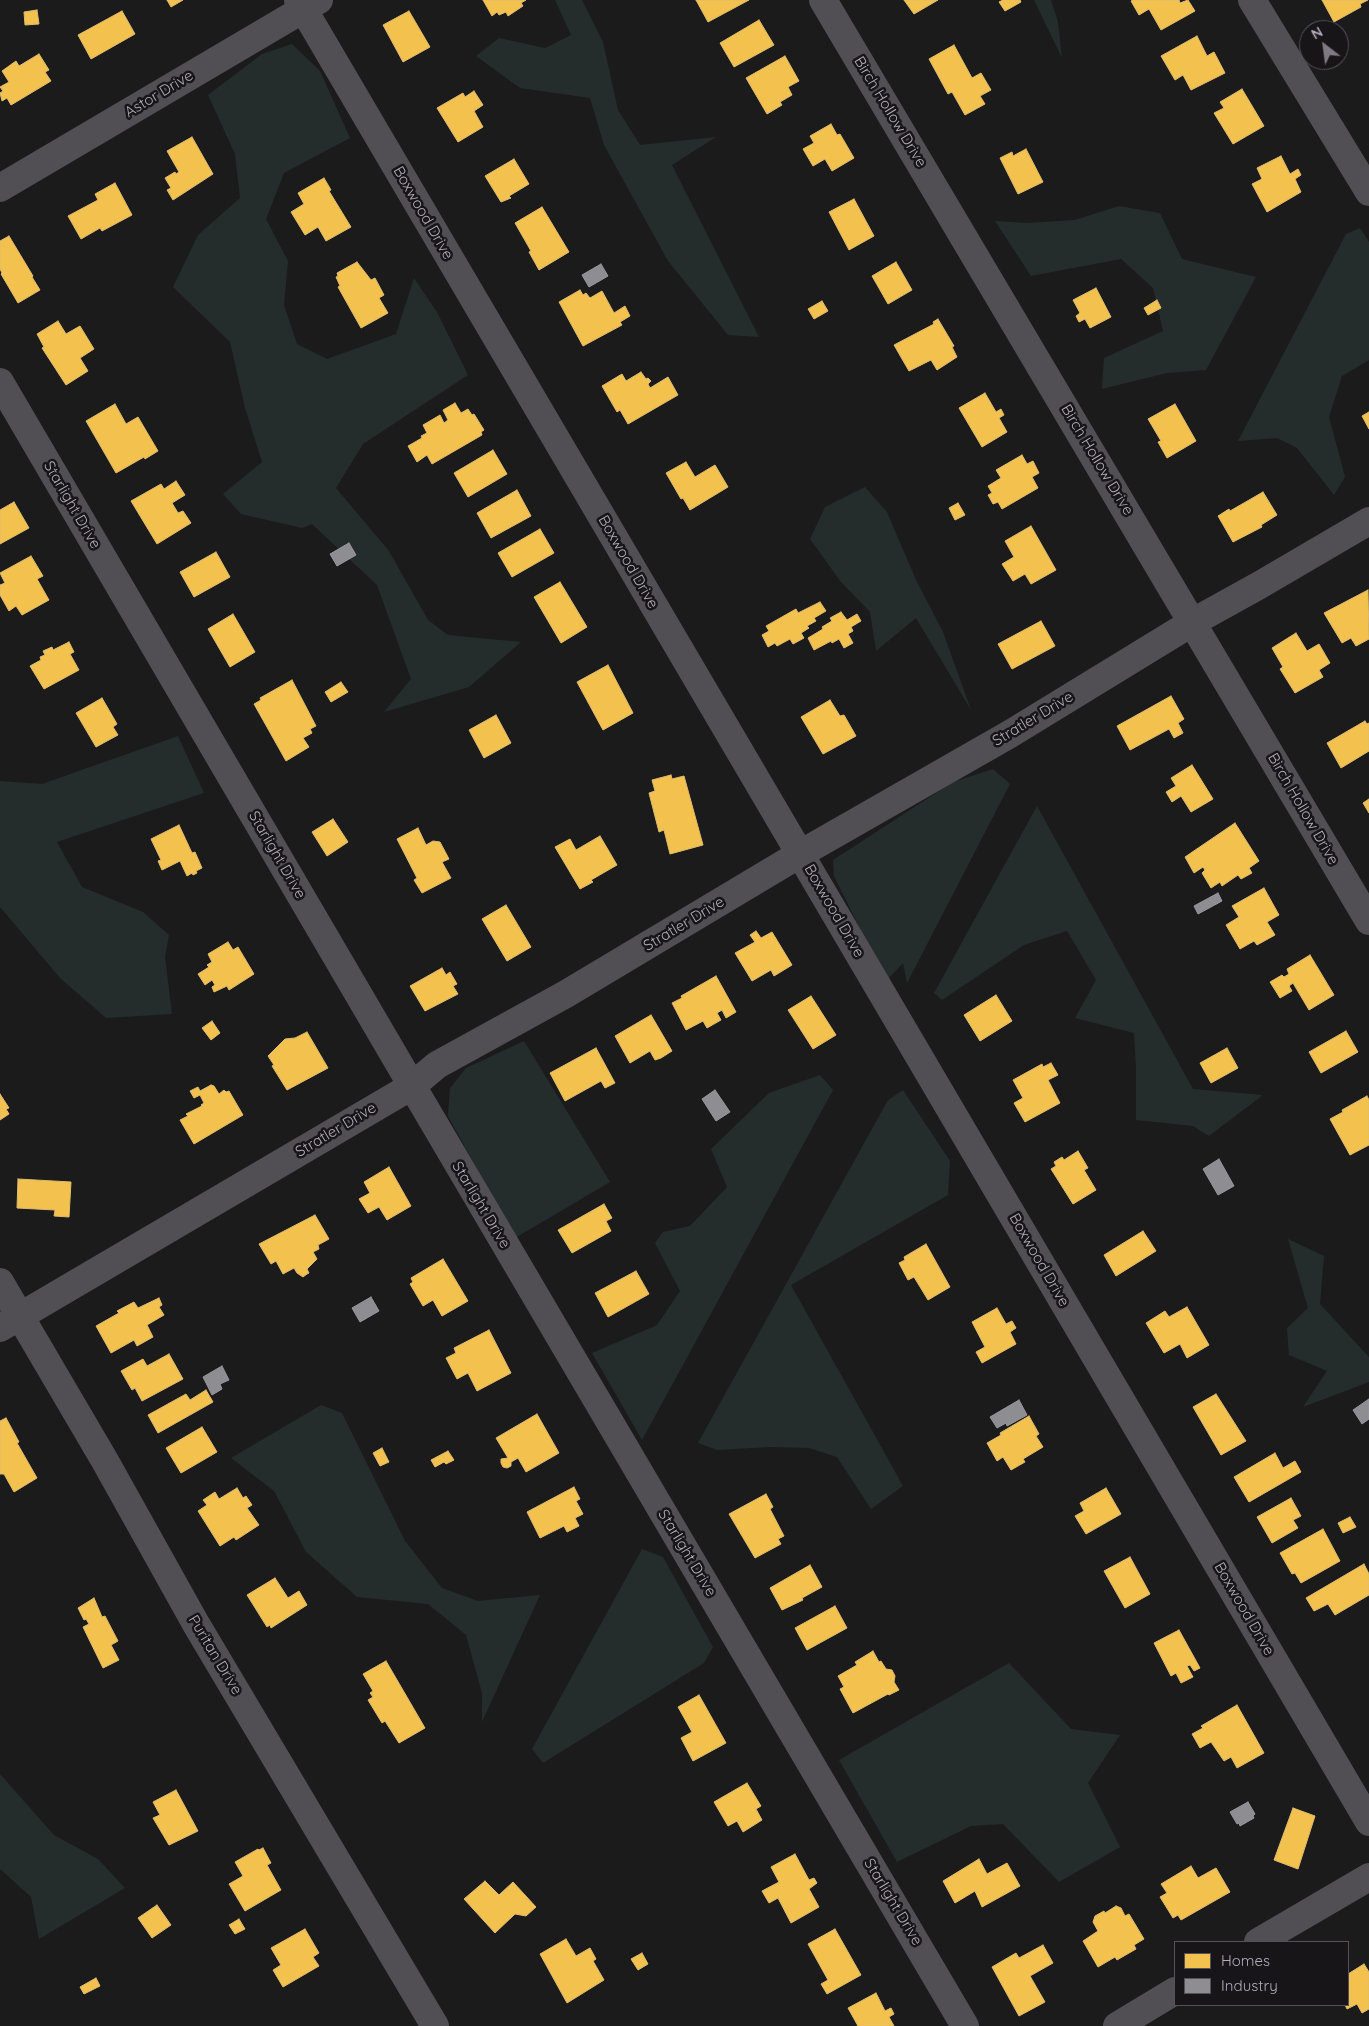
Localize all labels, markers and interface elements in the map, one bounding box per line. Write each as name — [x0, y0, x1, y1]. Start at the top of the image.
north arrow — [1299, 20, 1349, 70]
text: N — [1308, 23, 1326, 43]
street label: Birch Hollow Drive — [850, 53, 930, 171]
street label: Astor Drive — [121, 67, 197, 121]
street label: Boxwood Drive — [389, 163, 457, 263]
street label: Birch Hollow Drive — [1057, 401, 1137, 519]
street label: Starlight Drive — [40, 458, 104, 552]
street label: Boxwood Drive — [594, 512, 662, 612]
street label: Stratler Drive — [989, 688, 1077, 750]
street label: Birch Hollow Drive — [1264, 750, 1342, 868]
street label: Starlight Drive — [245, 808, 309, 902]
street label: Boxwood Drive — [800, 861, 868, 961]
street label: Stratler Drive — [640, 893, 728, 955]
street label: Stratler Drive — [292, 1099, 380, 1161]
street label: Starlight Drive — [448, 1158, 514, 1252]
street label: Boxwood Drive — [1005, 1210, 1073, 1310]
street label: Starlight Drive — [654, 1506, 720, 1600]
street label: Boxwood Drive — [1210, 1559, 1278, 1659]
street label: Puritan Drive — [184, 1612, 246, 1698]
street label: Starlight Drive — [860, 1855, 926, 1949]
legend — [1174, 1941, 1349, 2006]
text: Homes — [1221, 1951, 1270, 1970]
text: Industry — [1221, 1976, 1278, 1995]

